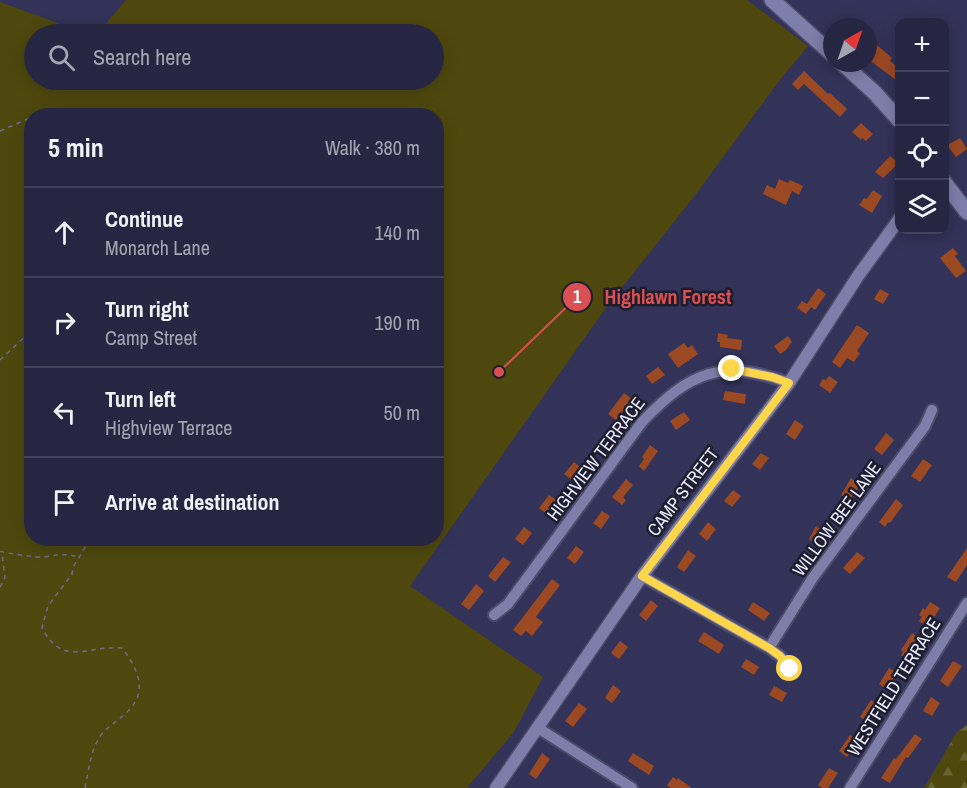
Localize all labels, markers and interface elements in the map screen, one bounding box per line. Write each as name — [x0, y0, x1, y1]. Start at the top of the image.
north arrow — [823, 18, 877, 72]
map controls — [895, 18, 949, 234]
button: + — [895, 18, 949, 72]
search box — [24, 24, 444, 90]
icon: search — [45, 41, 78, 74]
text: Search here — [93, 42, 191, 72]
button: − — [895, 72, 949, 126]
button: locate — [895, 126, 949, 180]
text: 5 min — [48, 130, 104, 165]
text: Walk · 380 m — [325, 134, 420, 161]
button: layers — [895, 180, 949, 234]
text: Continue — [105, 204, 183, 234]
icon: ahead — [48, 216, 81, 249]
text: 140 m — [374, 219, 420, 246]
text: Monarch Lane — [105, 234, 210, 261]
callout: Highlawn Forest — [562, 278, 743, 316]
text: Highlawn Forest — [605, 283, 732, 310]
text: 1 — [573, 284, 582, 309]
text: Turn right — [105, 294, 189, 324]
icon: right — [48, 306, 81, 339]
text: 190 m — [374, 309, 420, 336]
text: Camp Street — [105, 324, 197, 351]
route end — [718, 355, 744, 381]
text: Turn left — [105, 384, 176, 414]
street label: HIGHVIEW TERRACE — [541, 392, 650, 526]
icon: left — [48, 396, 81, 429]
text: 50 m — [384, 399, 420, 426]
text: Highview Terrace — [105, 414, 232, 441]
street label: CAMP STREET — [641, 442, 724, 541]
street label: WILLOW BEE LANE — [786, 456, 887, 581]
icon: arrive — [48, 486, 81, 519]
text: Arrive at destination — [105, 487, 279, 517]
street label: WESTFIELD TERRACE — [841, 613, 946, 761]
route start — [776, 655, 802, 681]

